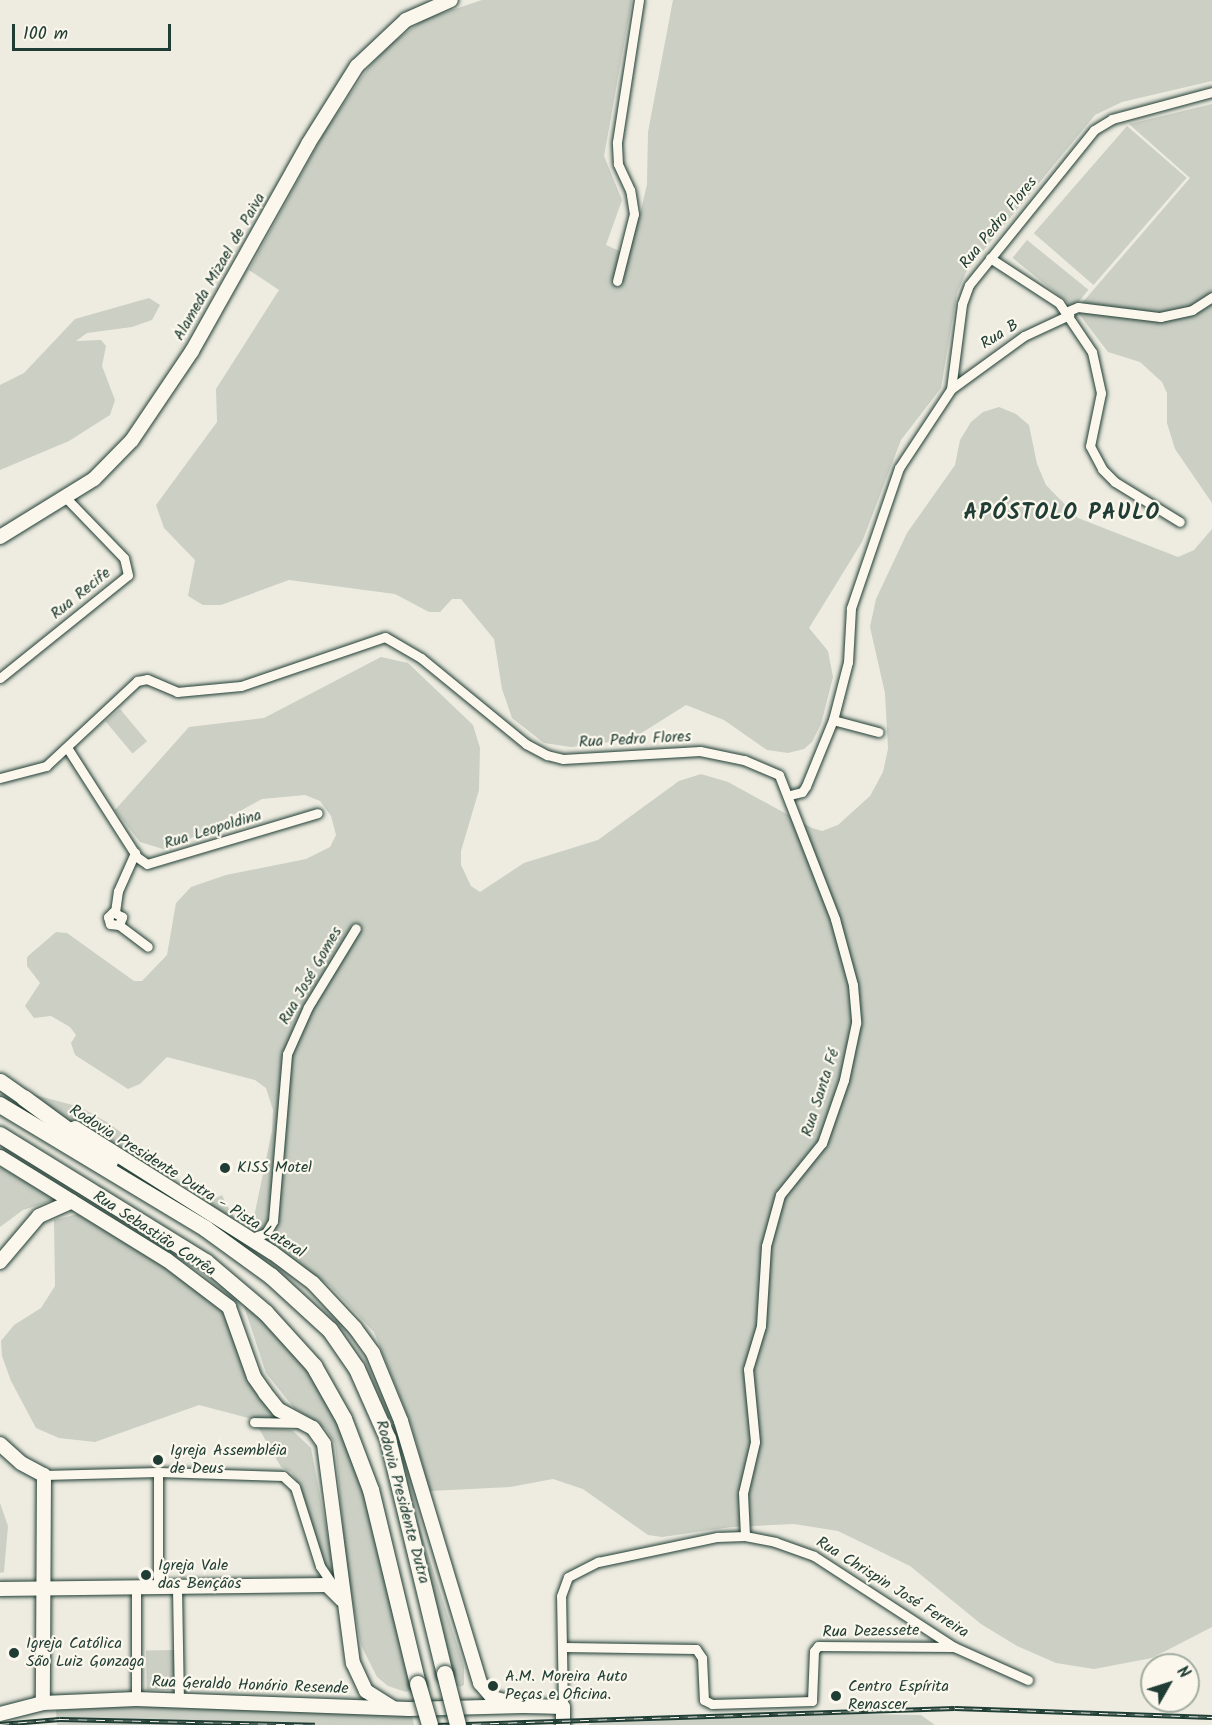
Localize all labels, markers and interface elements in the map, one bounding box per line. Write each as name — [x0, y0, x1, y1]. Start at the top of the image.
scale bar — [15, 12, 174, 50]
text: 100 m — [23, 20, 68, 49]
street label: Rua Pedro Flores — [956, 173, 1042, 273]
street label: Alameda Mizael de Paiva — [170, 190, 270, 344]
street label: Rua B — [977, 316, 1023, 354]
district label: APÓSTOLO PAULO — [963, 501, 1161, 527]
street label: Rua Recife — [47, 564, 115, 624]
street label: Rua Pedro Flores — [578, 727, 692, 753]
street label: Rua Leopoldina — [162, 806, 264, 854]
street label: Rua José Gomes — [275, 924, 347, 1028]
street label: Rua Santa Fé — [798, 1047, 844, 1139]
street label: Rodovia Presidente Dutra - Pista Lateral — [65, 1101, 309, 1263]
place label: KISS Motel — [237, 1158, 312, 1178]
marker: KISS Motel — [218, 1161, 232, 1175]
street label: Rua Sebastião Corrêa — [89, 1187, 219, 1281]
street label: Rodovia Presidente Dutra — [371, 1418, 433, 1586]
place label: Igreja Assembléia de Deus — [170, 1441, 287, 1479]
marker: Igreja Assembléia de Deus — [151, 1453, 165, 1467]
street label: Rua Chrispin José Ferreira — [812, 1533, 972, 1643]
place label: Igreja Vale das Bençãos — [158, 1556, 241, 1594]
marker: Igreja Vale das Bençãos — [139, 1568, 153, 1582]
street label: Rua Dezessete — [822, 1622, 920, 1642]
place label: Igreja Católica São Luiz Gonzaga — [26, 1634, 145, 1672]
marker: Igreja Católica São Luiz Gonzaga — [7, 1646, 21, 1660]
north arrow — [1140, 1653, 1200, 1713]
text: N — [1170, 1661, 1196, 1684]
place label: A.M. Moreira Auto Peças e Oficina. — [505, 1667, 628, 1705]
street label: Rua Geraldo Honório Resende — [151, 1673, 349, 1699]
place label: Centro Espírita Renascer — [848, 1677, 949, 1715]
marker: A.M. Moreira Auto Peças e Oficina. — [486, 1679, 500, 1693]
marker: Centro Espírita Renascer — [829, 1689, 843, 1703]

